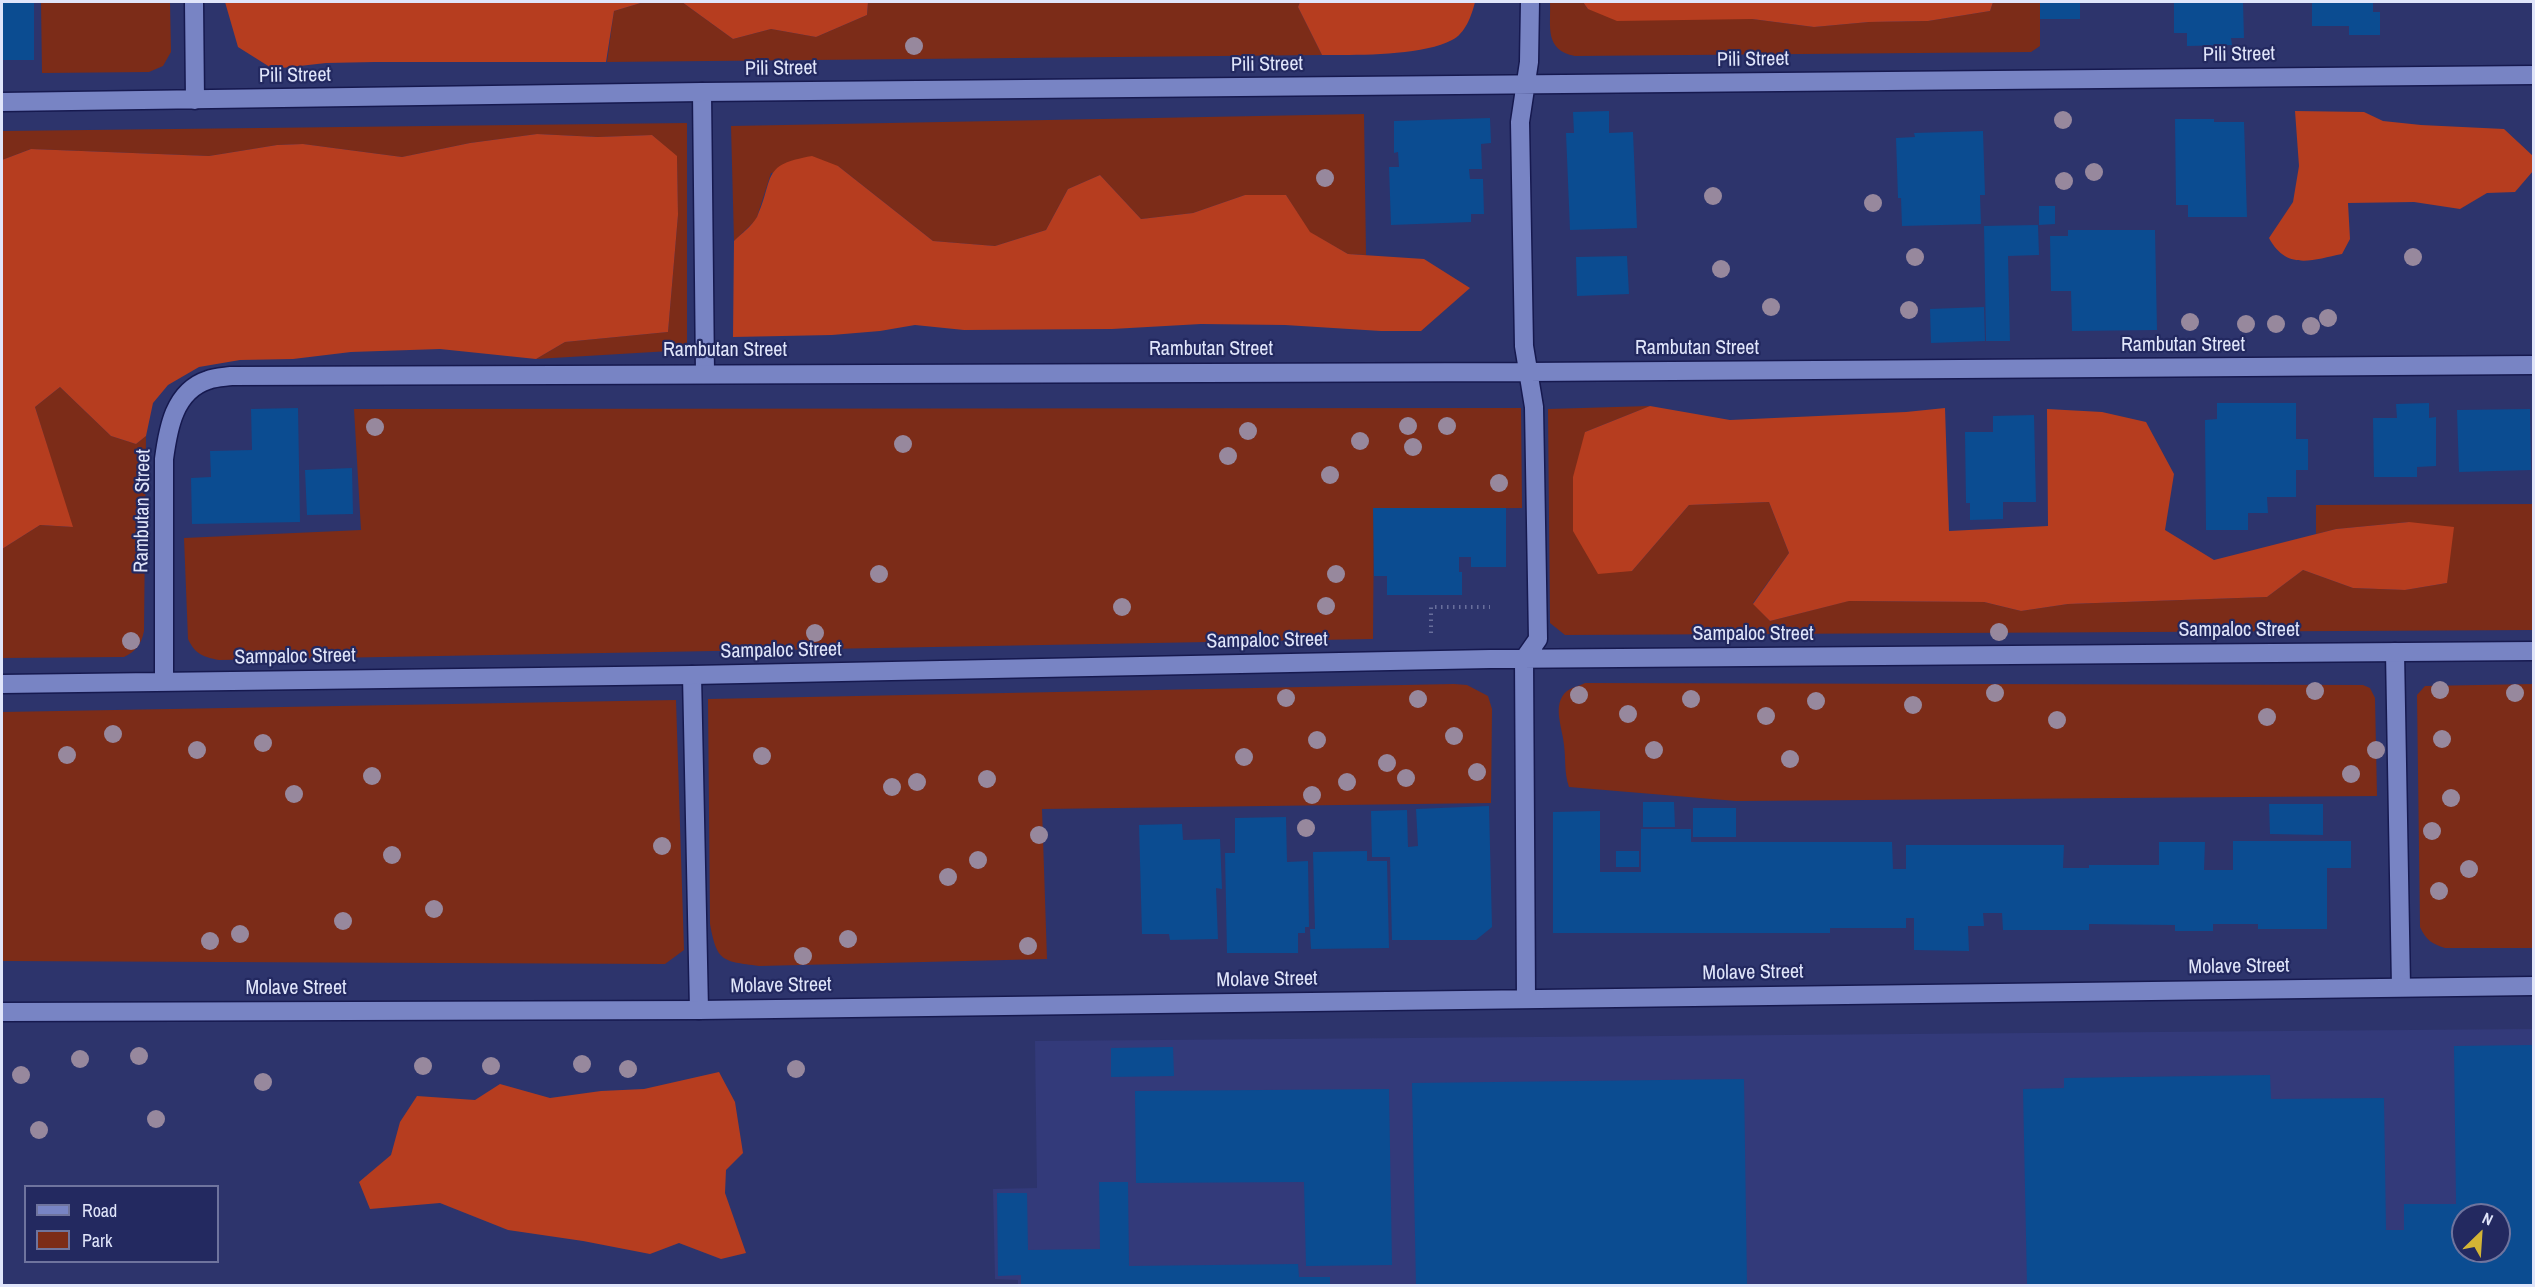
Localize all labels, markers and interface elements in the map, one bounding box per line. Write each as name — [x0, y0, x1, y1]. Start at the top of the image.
street label: Pili Street — [2203, 42, 2275, 68]
street label: Pili Street — [1717, 47, 1789, 73]
street label: Pili Street — [1231, 52, 1303, 78]
street label: Pili Street — [745, 56, 817, 82]
street label: Pili Street — [259, 63, 331, 89]
street label: Rambutan Street — [2121, 334, 2245, 358]
street label: Rambutan Street — [1635, 337, 1759, 361]
street label: Rambutan Street — [1149, 338, 1273, 362]
street label: Rambutan Street — [663, 339, 787, 363]
street label: Rambutan Street — [130, 449, 156, 573]
street label: Sampaloc Street — [2178, 619, 2300, 643]
street label: Sampaloc Street — [1692, 623, 1814, 647]
street label: Sampaloc Street — [1206, 628, 1328, 654]
street label: Sampaloc Street — [720, 638, 842, 664]
street label: Sampaloc Street — [234, 644, 356, 670]
street label: Molave Street — [2188, 954, 2290, 980]
street label: Molave Street — [1702, 960, 1804, 986]
street label: Molave Street — [1216, 967, 1318, 993]
street label: Molave Street — [730, 973, 832, 999]
street label: Molave Street — [245, 977, 347, 1001]
legend — [24, 1185, 219, 1263]
text: Road — [82, 1198, 117, 1223]
north arrow — [2451, 1203, 2511, 1263]
text: N — [2479, 1207, 2497, 1230]
text: Park — [82, 1228, 112, 1253]

